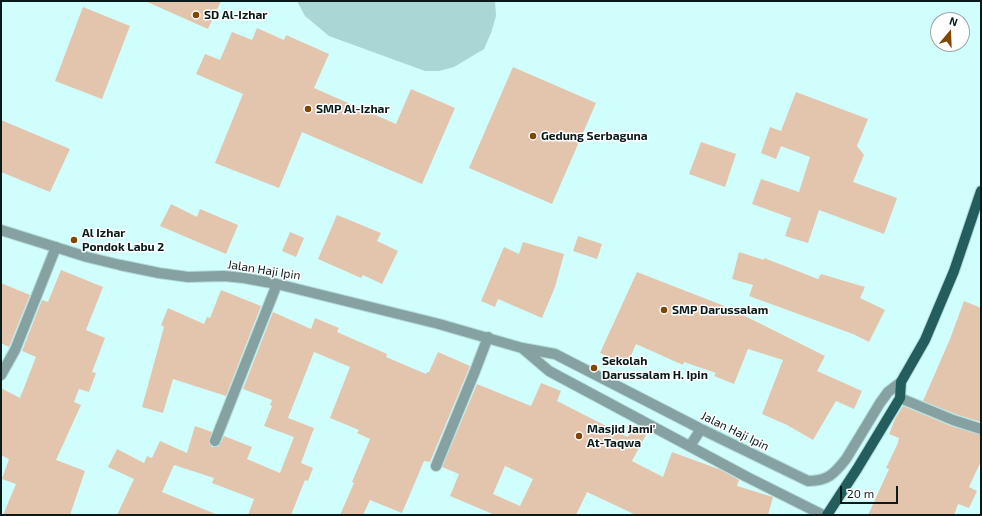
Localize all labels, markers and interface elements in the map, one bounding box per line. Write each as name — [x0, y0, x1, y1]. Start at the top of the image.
place label: SD Al-Izhar — [204, 8, 267, 22]
marker: SD Al-Izhar — [191, 10, 201, 20]
north arrow — [930, 12, 970, 52]
text: N — [948, 14, 960, 29]
place label: SMP Al-Izhar — [316, 102, 390, 116]
marker: SMP Al-Izhar — [303, 104, 313, 114]
place label: Gedung Serbaguna — [541, 129, 648, 143]
marker: Gedung Serbaguna — [528, 131, 538, 141]
place label: Al Izhar Pondok Labu 2 — [82, 226, 164, 254]
marker: Al Izhar Pondok Labu 2 — [69, 235, 79, 245]
street label: Jalan Haji Ipin — [226, 257, 302, 283]
place label: SMP Darussalam — [672, 303, 768, 317]
marker: SMP Darussalam — [659, 305, 669, 315]
place label: Sekolah Darussalam H. Ipin — [602, 354, 708, 382]
marker: Sekolah Darussalam H. Ipin — [589, 363, 599, 373]
street label: Jalan Haji Ipin — [699, 408, 771, 454]
place label: Masjid Jami' At-Taqwa — [587, 422, 655, 450]
marker: Masjid Jami' At-Taqwa — [574, 431, 584, 441]
scale bar — [842, 478, 900, 504]
text: 20 m — [847, 486, 874, 500]

